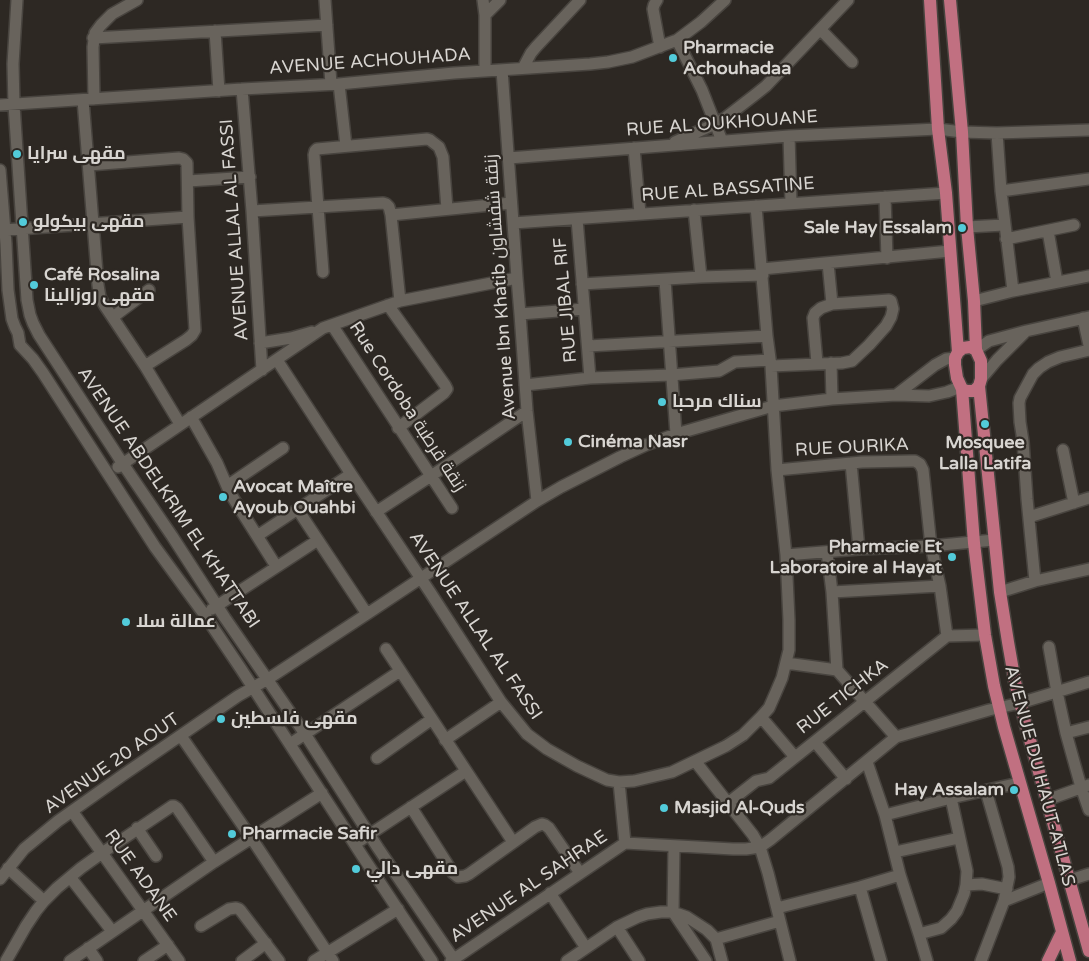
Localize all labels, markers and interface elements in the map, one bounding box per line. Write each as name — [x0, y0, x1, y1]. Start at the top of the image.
place label: Pharmacie Achouhadaa — [683, 37, 791, 80]
street label: AVENUE ACHOUHADA — [268, 44, 472, 80]
marker: Pharmacie Achouhadaa — [667, 52, 679, 64]
street label: RUE AL OUKHOUANE — [625, 107, 819, 141]
street label: AVENUE ALLAL AL FASSI — [216, 118, 254, 342]
place label: مقهى سرايا — [27, 143, 126, 165]
marker: مقهى سرايا — [11, 148, 23, 160]
street label: Avenue Ibn Khatib زنقة شفشاون — [481, 153, 521, 421]
street label: RUE AL BASSATINE — [641, 173, 815, 207]
place label: مقهى بيكولو — [33, 211, 144, 233]
marker: مقهى بيكولو — [17, 216, 29, 228]
place label: Sale Hay Essalam — [804, 217, 952, 239]
marker: Sale Hay Essalam — [956, 222, 968, 234]
street label: RUE JIBAL RIF — [550, 236, 582, 364]
place label: Café Rosalina مقهى روزالينا — [44, 264, 160, 306]
marker: Café Rosalina مقهى روزالينا — [28, 279, 40, 291]
street label: Rue Cordoba زنقة قرطبة — [344, 318, 470, 496]
street label: AVENUE ABDELKRIM EL KHATTABI — [72, 363, 264, 633]
place label: سناك مرحبا — [672, 391, 762, 413]
marker: سناك مرحبا — [656, 396, 668, 408]
marker: Mosquee Lalla Latifa — [979, 418, 991, 430]
place label: Cinéma Nasr — [578, 431, 688, 453]
place label: Mosquee Lalla Latifa — [939, 432, 1031, 474]
street label: RUE OURIKA — [795, 434, 909, 462]
marker: Cinéma Nasr — [562, 436, 574, 448]
place label: Avocat Maître Ayoub Ouahbi — [233, 476, 356, 518]
marker: Avocat Maître Ayoub Ouahbi — [217, 491, 229, 503]
street label: AVENUE ALLAL AL FASSI — [404, 528, 546, 724]
place label: Pharmacie Et Laboratoire al Hayat — [770, 536, 942, 578]
marker: Pharmacie Et Laboratoire al Hayat — [946, 551, 958, 563]
place label: عمالة سلا — [136, 611, 216, 633]
marker: عمالة سلا — [120, 616, 132, 628]
street label: RUE TICHKA — [793, 655, 893, 739]
street label: AVENUE DU HAUT-ATLAS — [999, 663, 1079, 889]
place label: مقهى فلسطين — [231, 708, 358, 730]
street label: AVENUE 20 AOUT — [40, 709, 184, 819]
marker: مقهى فلسطين — [215, 713, 227, 725]
place label: Hay Assalam — [894, 779, 1004, 801]
marker: Hay Assalam — [1008, 784, 1020, 796]
place label: Masjid Al-Quds — [674, 797, 805, 819]
marker: Masjid Al-Quds — [658, 802, 670, 814]
place label: Pharmacie Safir — [242, 823, 377, 845]
street label: RUE ADANE — [99, 826, 181, 926]
street label: AVENUE AL SAHRAE — [446, 826, 612, 948]
marker: Pharmacie Safir — [226, 828, 238, 840]
place label: مقهى دالي — [366, 858, 458, 880]
marker: مقهى دالي — [350, 863, 362, 875]

